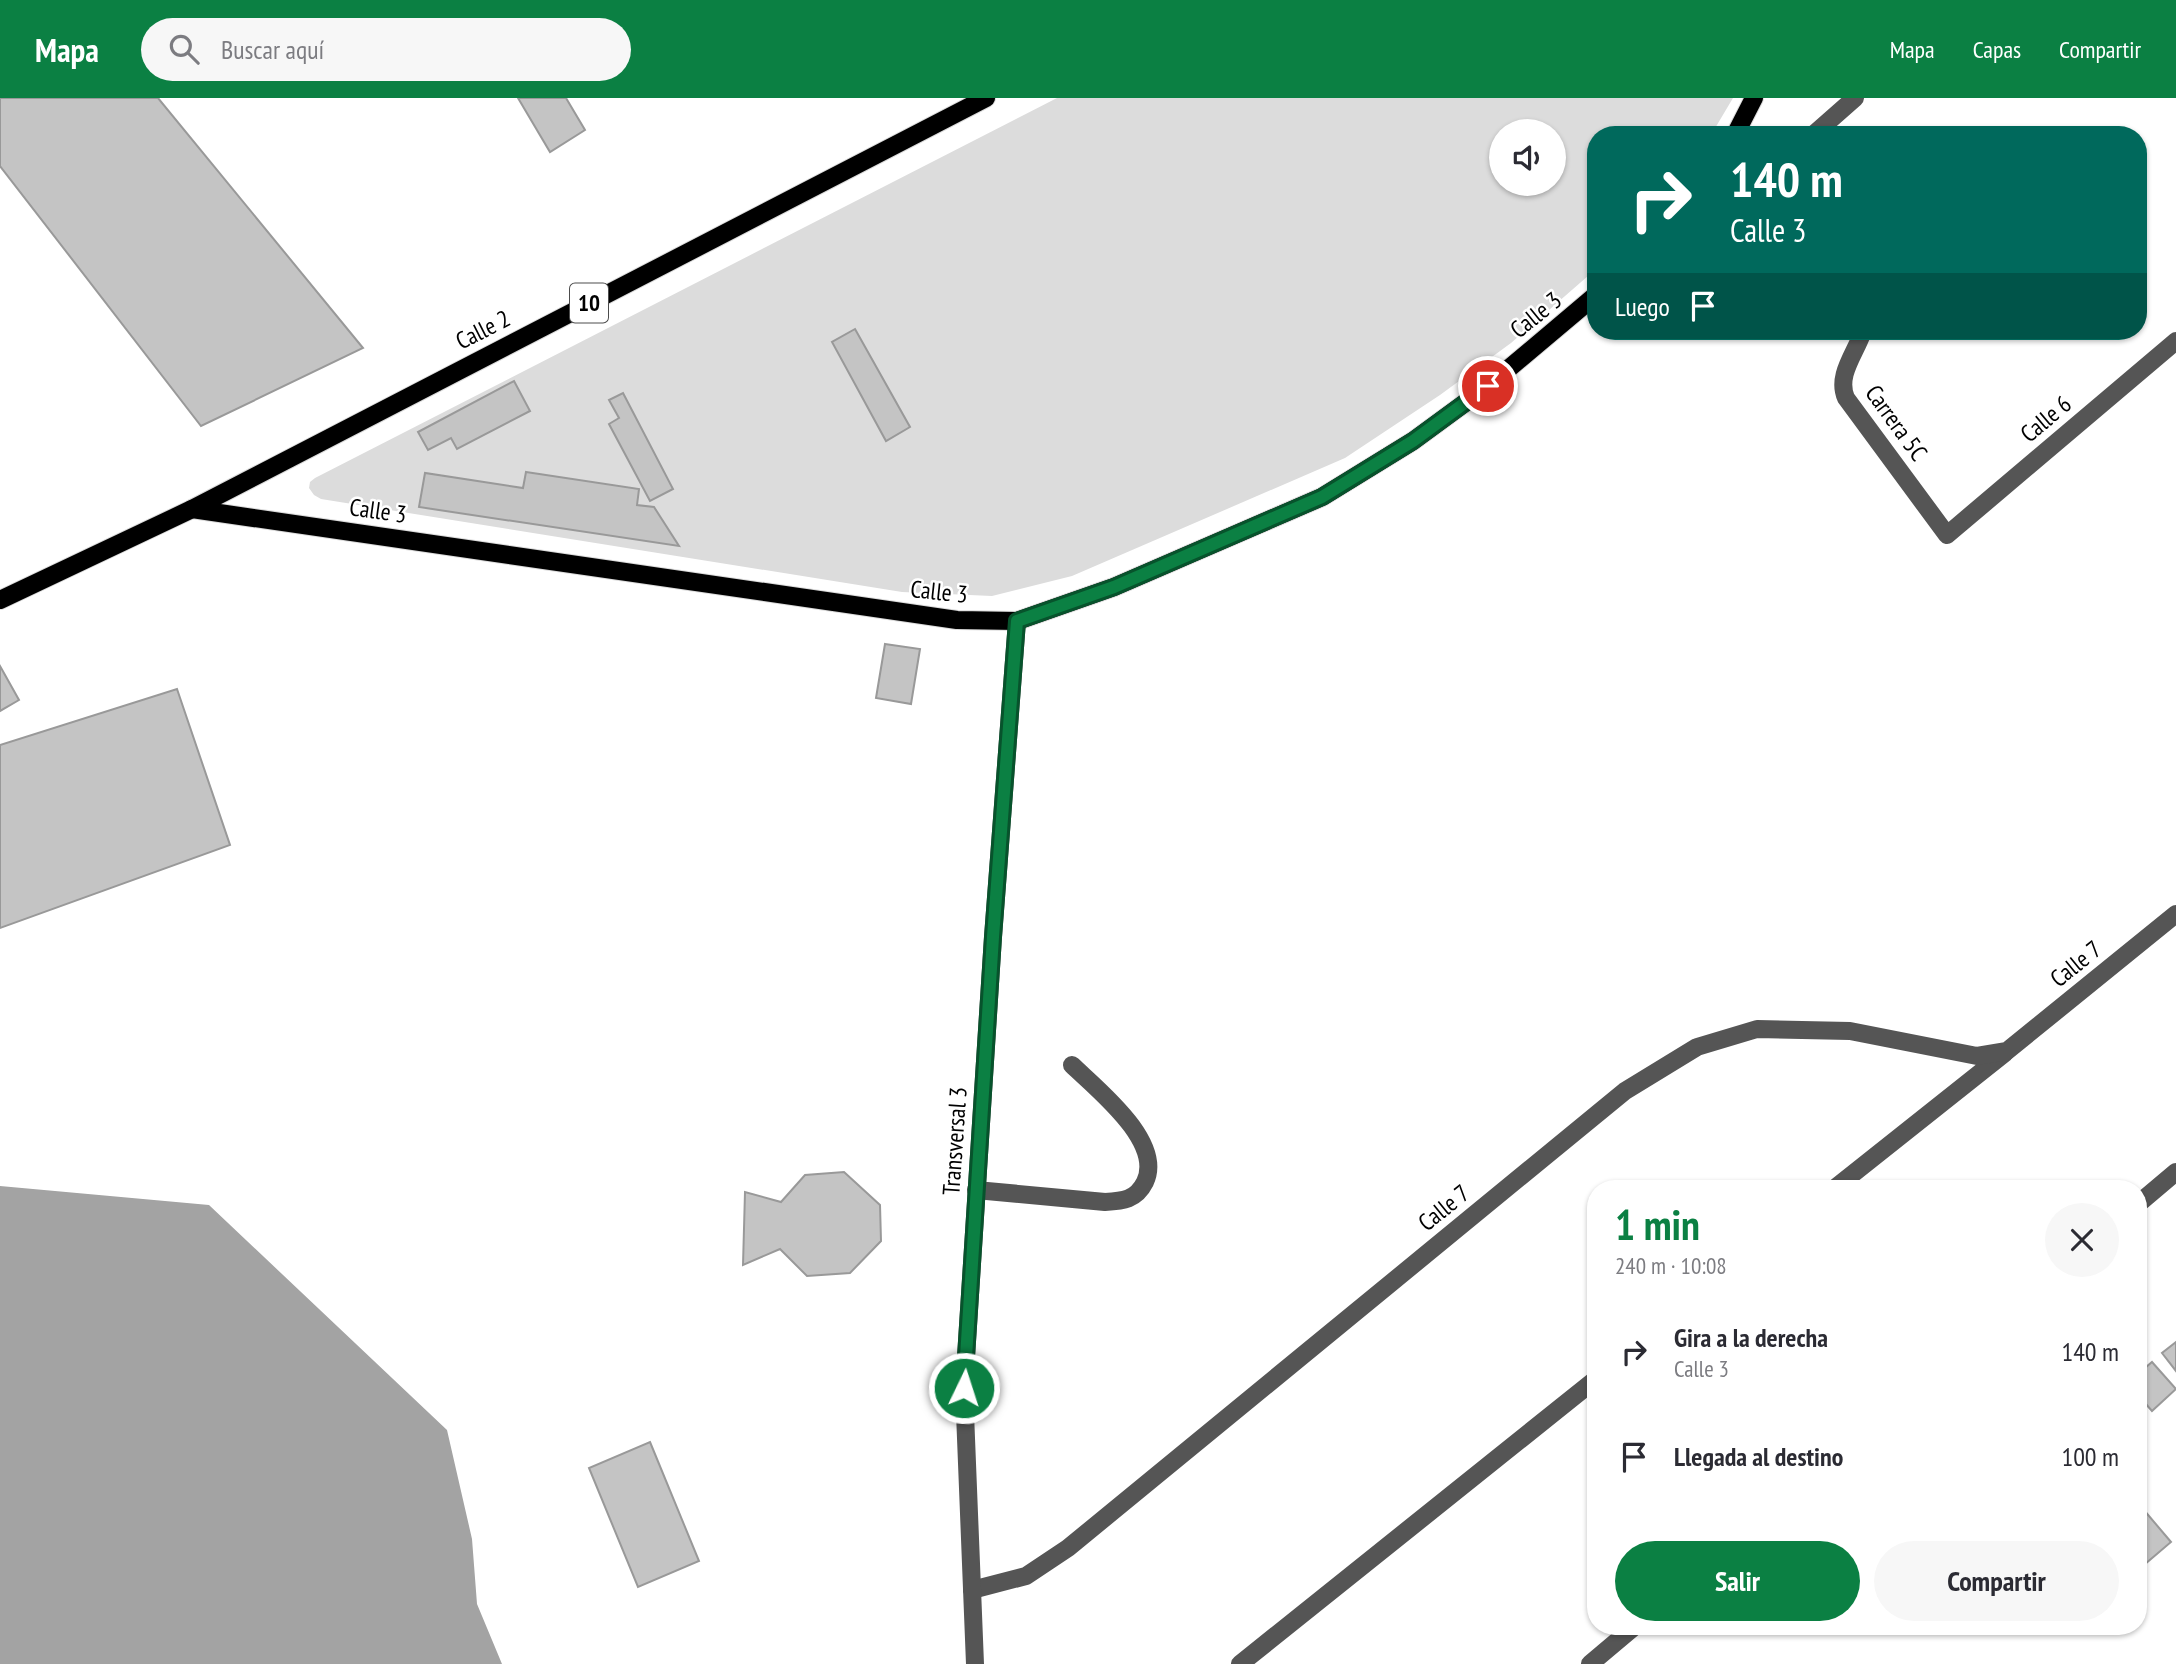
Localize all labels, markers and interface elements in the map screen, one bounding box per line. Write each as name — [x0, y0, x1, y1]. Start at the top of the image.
search box — [141, 18, 631, 81]
text: Mapa — [35, 28, 99, 71]
icon: search — [165, 30, 203, 68]
text: Buscar aquí — [221, 33, 324, 66]
text: Mapa — [1890, 34, 1935, 65]
text: Capas — [1973, 34, 2021, 65]
text: Compartir — [2059, 34, 2141, 65]
map controls — [1489, 119, 1566, 196]
button: sound — [1489, 119, 1566, 196]
text: 140 m — [1730, 147, 1843, 211]
icon: right — [1615, 154, 1706, 245]
text: Calle 3 — [1730, 209, 1806, 251]
road number: 10 — [570, 284, 608, 322]
street label: Calle 3 — [1504, 285, 1568, 345]
icon: arrive — [1684, 287, 1722, 325]
text: Luego — [1615, 290, 1670, 323]
street label: Calle 2 — [450, 303, 515, 356]
pin — [1458, 356, 1518, 416]
icon: arrive — [1469, 367, 1507, 405]
street label: Carrera 5C — [1858, 379, 1934, 467]
street label: Calle 6 — [2014, 388, 2078, 449]
street label: Calle 3 — [348, 491, 409, 530]
street label: Calle 3 — [909, 573, 969, 610]
street label: Calle 7 — [2044, 934, 2108, 994]
street label: Transversal 3 — [935, 1086, 974, 1196]
street label: Calle 7 — [1412, 1178, 1476, 1238]
text: 1 min — [1615, 1197, 1700, 1252]
button: close — [2045, 1203, 2119, 1277]
text: 240 m · 10:08 — [1615, 1251, 1727, 1280]
text: Gira a la derecha — [1674, 1321, 1828, 1354]
icon: right — [1615, 1333, 1653, 1371]
text: 140 m — [2061, 1335, 2119, 1368]
position arrow — [927, 1351, 1001, 1425]
text: Calle 3 — [1674, 1354, 1729, 1383]
icon: arrive — [1615, 1438, 1653, 1476]
text: Llegada al destino — [1674, 1440, 1843, 1473]
text: 100 m — [2061, 1440, 2119, 1473]
button: Salir — [1615, 1541, 1860, 1621]
button: Compartir — [1874, 1541, 2119, 1621]

